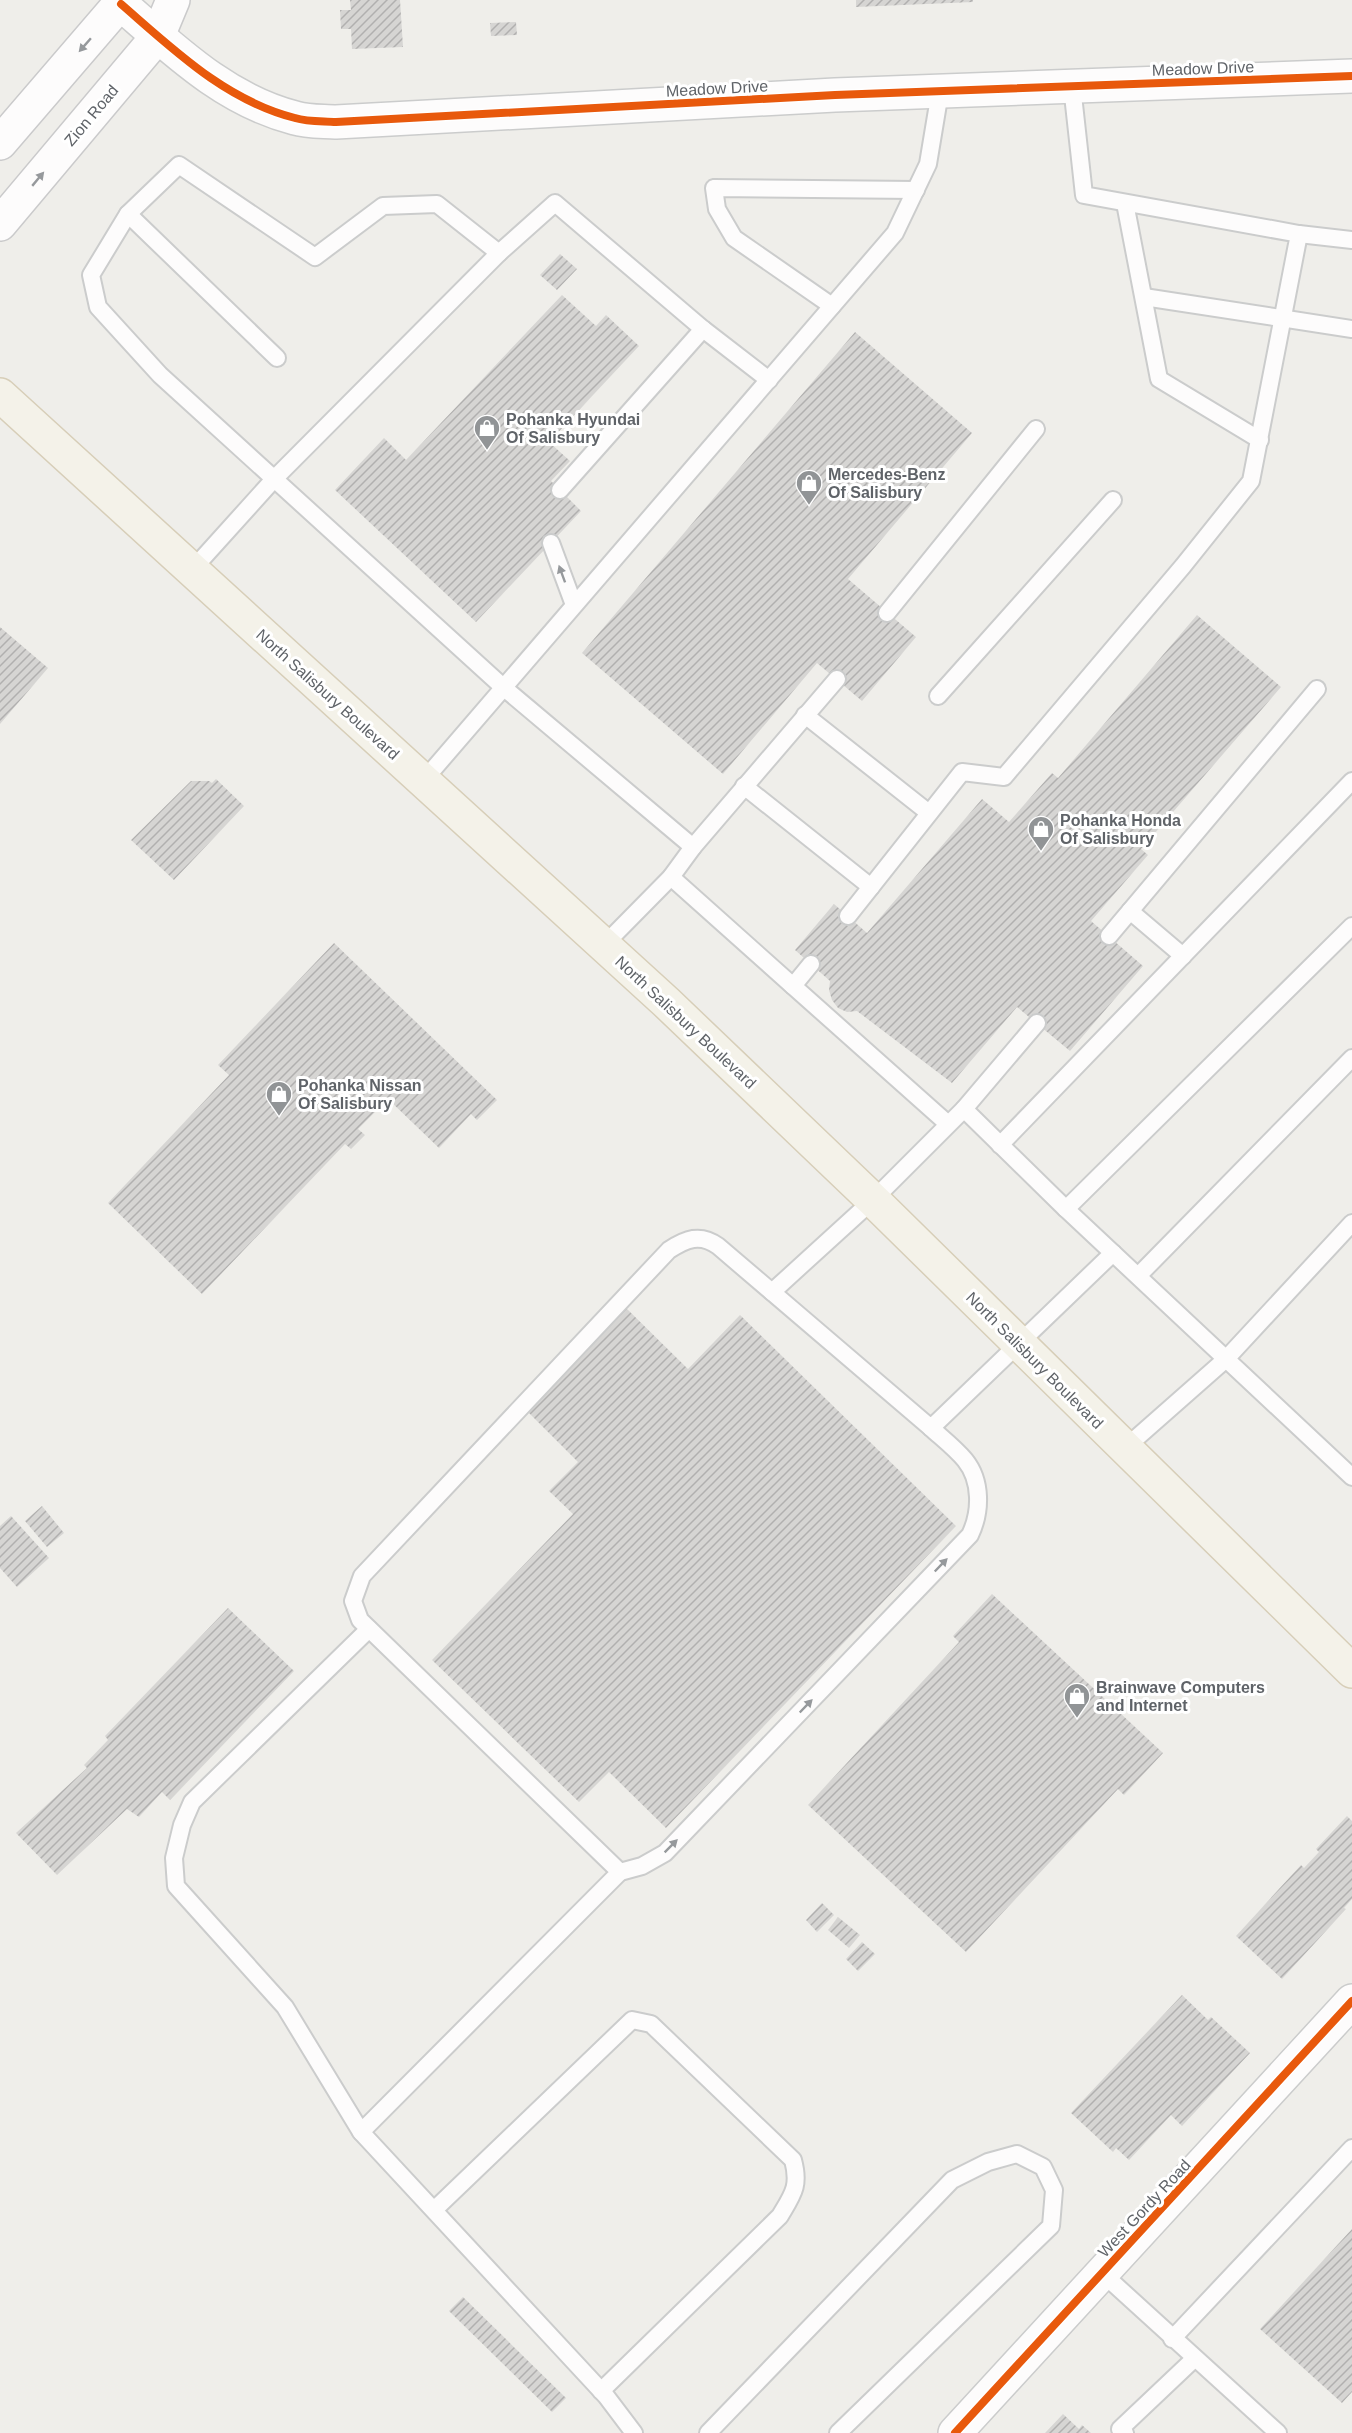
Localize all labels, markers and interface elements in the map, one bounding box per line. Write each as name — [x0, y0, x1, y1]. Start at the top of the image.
one-way arrow — [79, 37, 92, 52]
street label: Meadow Drive — [1152, 58, 1255, 79]
street label: Meadow Drive — [666, 77, 769, 100]
street label: Zion Road — [61, 82, 122, 149]
one-way arrow — [31, 171, 44, 187]
place label: Pohanka Hyundai Of Salisbury — [506, 411, 640, 446]
shop icon: Pohanka Hyundai Of Salisbury — [472, 413, 502, 451]
place label: Mercedes-Benz Of Salisbury — [828, 466, 945, 501]
shop icon: Mercedes-Benz Of Salisbury — [794, 468, 824, 506]
one-way arrow — [557, 565, 567, 583]
street label: North Salisbury Boulevard — [253, 626, 402, 763]
place label: Pohanka Honda Of Salisbury — [1060, 812, 1181, 847]
shop icon: Pohanka Honda Of Salisbury — [1026, 814, 1056, 852]
street label: North Salisbury Boulevard — [612, 953, 759, 1092]
place label: Pohanka Nissan Of Salisbury — [298, 1077, 422, 1112]
shop icon: Pohanka Nissan Of Salisbury — [264, 1079, 294, 1117]
street label: North Salisbury Boulevard — [963, 1289, 1106, 1432]
one-way arrow — [934, 1557, 948, 1572]
place label: Brainwave Computers and Internet — [1096, 1679, 1265, 1714]
shop icon: Brainwave Computers and Internet — [1062, 1681, 1092, 1719]
one-way arrow — [799, 1698, 813, 1713]
one-way arrow — [663, 1839, 678, 1853]
street label: West Gordy Road — [1095, 2156, 1194, 2261]

